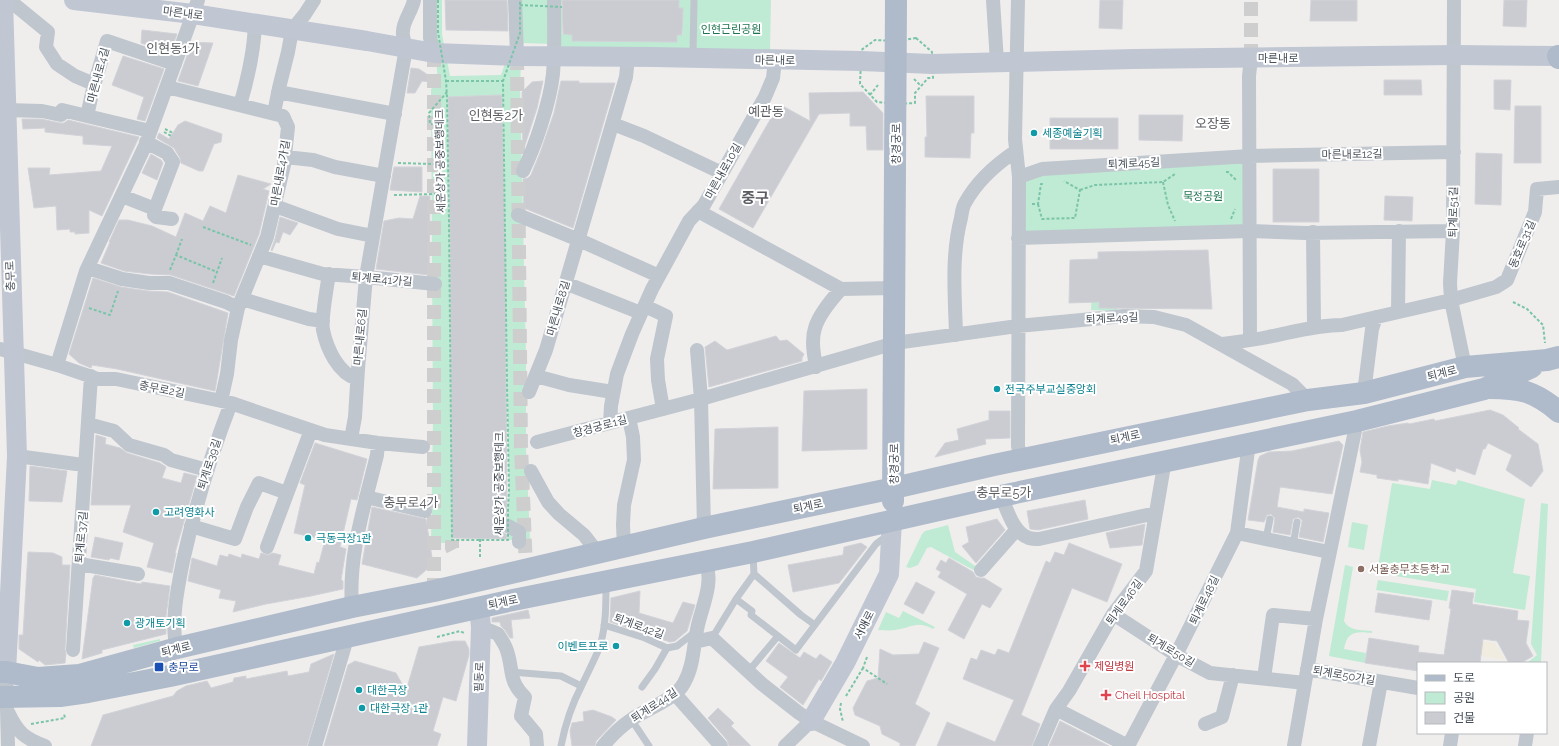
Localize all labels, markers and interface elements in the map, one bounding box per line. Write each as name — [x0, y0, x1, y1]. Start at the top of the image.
street label: 마른내로 — [162, 5, 204, 22]
park label: 인현근린공원 — [701, 23, 761, 36]
district label: 인현동1가 — [146, 41, 200, 56]
street label: 마른내로4길 — [85, 46, 112, 104]
street label: 마른내로 — [1258, 52, 1298, 65]
street label: 마른내로 — [755, 54, 795, 67]
district label: 예관동 — [748, 104, 784, 119]
district label: 인현동2가 — [469, 108, 523, 123]
street label: 세운상가 공중보행데크 — [433, 109, 448, 213]
district label: 오장동 — [1195, 116, 1231, 131]
street label: 창경궁로 — [890, 124, 903, 164]
place label: 세종예술기획 — [1042, 127, 1103, 140]
marker: 세종예술기획 — [1029, 128, 1039, 138]
street label: 마른내로4가길 — [268, 139, 293, 207]
street label: 마른내로10길 — [703, 141, 744, 202]
street label: 마른내로12길 — [1321, 147, 1383, 162]
street label: 퇴계로45길 — [1107, 156, 1161, 171]
street label: 퇴계로51길 — [1447, 186, 1460, 238]
district label: 중구 — [741, 189, 769, 207]
park label: 묵정공원 — [1183, 190, 1223, 203]
street label: 동호로31길 — [1507, 218, 1538, 270]
street label: 충무로 — [3, 261, 18, 291]
street label: 퇴계로41가길 — [351, 270, 413, 289]
street label: 마른내로8길 — [544, 279, 573, 337]
street label: 마른내로6길 — [352, 308, 369, 366]
street label: 퇴계로49길 — [1085, 311, 1139, 326]
street label: 퇴계로 — [1426, 364, 1458, 383]
street label: 충무로2길 — [138, 379, 186, 400]
place label: 전국주부교실중앙회 — [1005, 383, 1096, 396]
marker: 전국주부교실중앙회 — [992, 384, 1002, 394]
street label: 창경궁로1길 — [572, 413, 629, 440]
street label: 퇴계로 — [1109, 428, 1141, 447]
street label: 세운상가 공중보행데크 — [493, 432, 506, 536]
street label: 퇴계로39길 — [195, 437, 224, 491]
street label: 창경궁로 — [888, 444, 901, 484]
district label: 충무로5가 — [977, 485, 1031, 500]
district label: 충무로4가 — [384, 495, 439, 510]
street label: 퇴계로 — [792, 497, 824, 516]
place label: 고려영화사 — [164, 506, 215, 519]
marker: 고려영화사 — [151, 507, 161, 517]
street label: 퇴계로37길 — [73, 510, 90, 564]
place label: 극동극장1관 — [316, 532, 371, 545]
marker: 극동극장1관 — [303, 533, 313, 543]
place label: 서울충무초등학교 — [1369, 563, 1450, 576]
marker: 서울충무초등학교 — [1356, 564, 1366, 574]
street label: 퇴계로48길 — [1187, 574, 1222, 627]
street label: 퇴계로46길 — [1104, 577, 1145, 628]
street label: 퇴계로 — [487, 593, 519, 612]
street label: 서애로 — [852, 609, 877, 642]
street label: 퇴계로42길 — [612, 611, 666, 642]
place label: 광개토기획 — [135, 617, 186, 630]
marker: 광개토기획 — [122, 618, 132, 628]
street label: 퇴계로50길 — [1145, 631, 1197, 670]
street label: 퇴계로 — [160, 640, 192, 659]
place label: 이벤트프로 — [557, 640, 608, 653]
marker: 이벤트프로 — [611, 641, 621, 651]
marker: 제일병원 — [1079, 660, 1091, 672]
place label: 제일병원 — [1094, 660, 1134, 673]
marker: 충무로 — [153, 661, 165, 673]
place label: 충무로 — [168, 661, 198, 674]
street label: 필동로 — [472, 662, 487, 692]
legend — [1417, 662, 1547, 734]
street label: 퇴계로50가길 — [1312, 664, 1376, 687]
text: 도로 — [1453, 671, 1475, 685]
place label: 대한극장 — [367, 684, 407, 697]
marker: 대한극장 — [354, 685, 364, 695]
street label: 퇴계로44길 — [629, 686, 680, 725]
marker: Cheil Hospital — [1100, 689, 1112, 701]
place label: Cheil Hospital — [1115, 689, 1185, 702]
text: 공원 — [1453, 691, 1475, 705]
place label: 대한극장 1관 — [370, 702, 428, 715]
marker: 대한극장 1관 — [357, 703, 367, 713]
text: 건물 — [1453, 711, 1475, 725]

